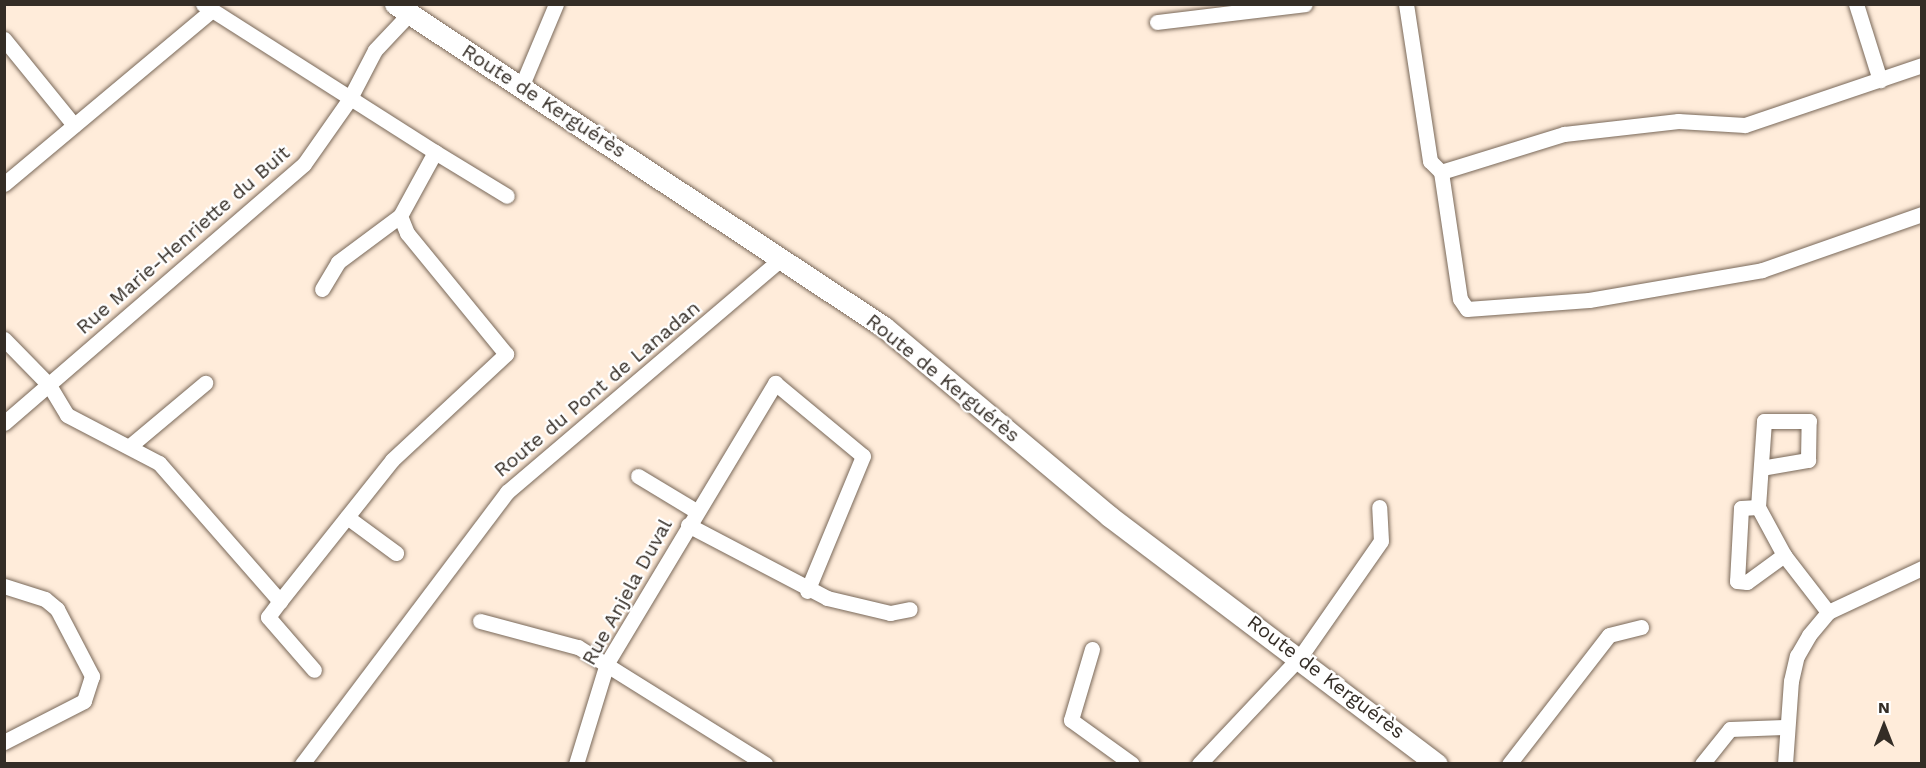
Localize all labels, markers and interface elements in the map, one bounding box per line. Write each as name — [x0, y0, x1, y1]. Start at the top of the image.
street label: Route de Kerguérès — [457, 39, 631, 163]
street label: Rue Marie-Henriette du Buit — [71, 141, 295, 339]
street label: Route du Pont de Lanadan — [489, 296, 705, 482]
street label: Route de Kerguérès — [861, 309, 1025, 447]
street label: Rue Anjela Duval — [577, 514, 677, 670]
street label: Route de Kerguérès — [1243, 610, 1409, 744]
north arrow — [1854, 696, 1914, 756]
text: N — [1878, 698, 1890, 717]

